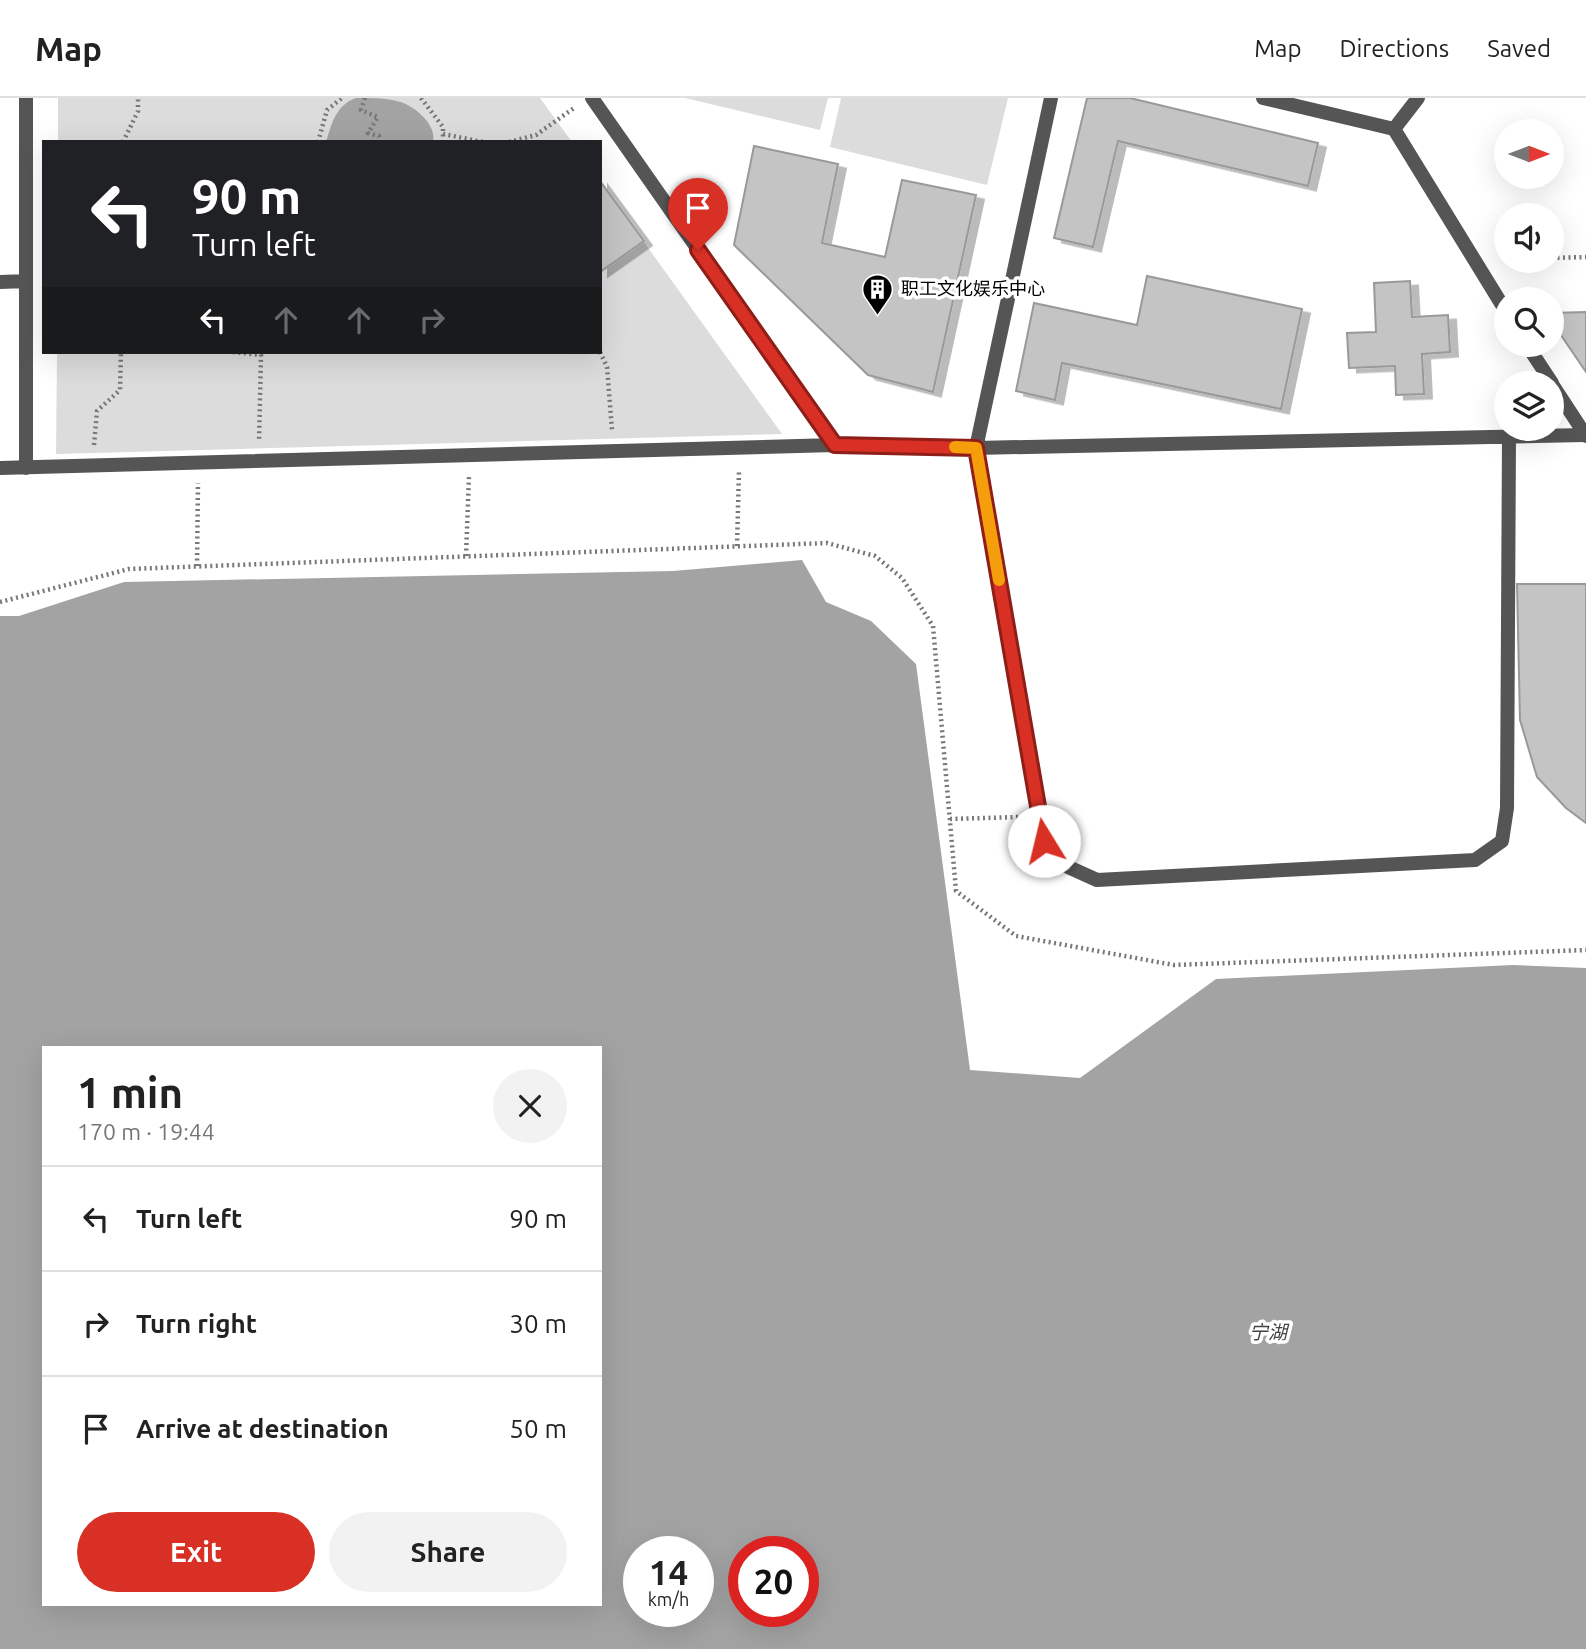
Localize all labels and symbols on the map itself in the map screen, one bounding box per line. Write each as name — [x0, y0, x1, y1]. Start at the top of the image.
north arrow — [1494, 119, 1564, 189]
pin — [668, 178, 728, 250]
building icon: 职工文化娱乐中心 — [861, 272, 895, 316]
place label: 职工文化娱乐中心 — [901, 278, 1045, 298]
position arrow — [1007, 804, 1081, 878]
water label: 宁湖 — [1249, 1321, 1290, 1343]
speed limit sign: 20 — [728, 1536, 819, 1627]

